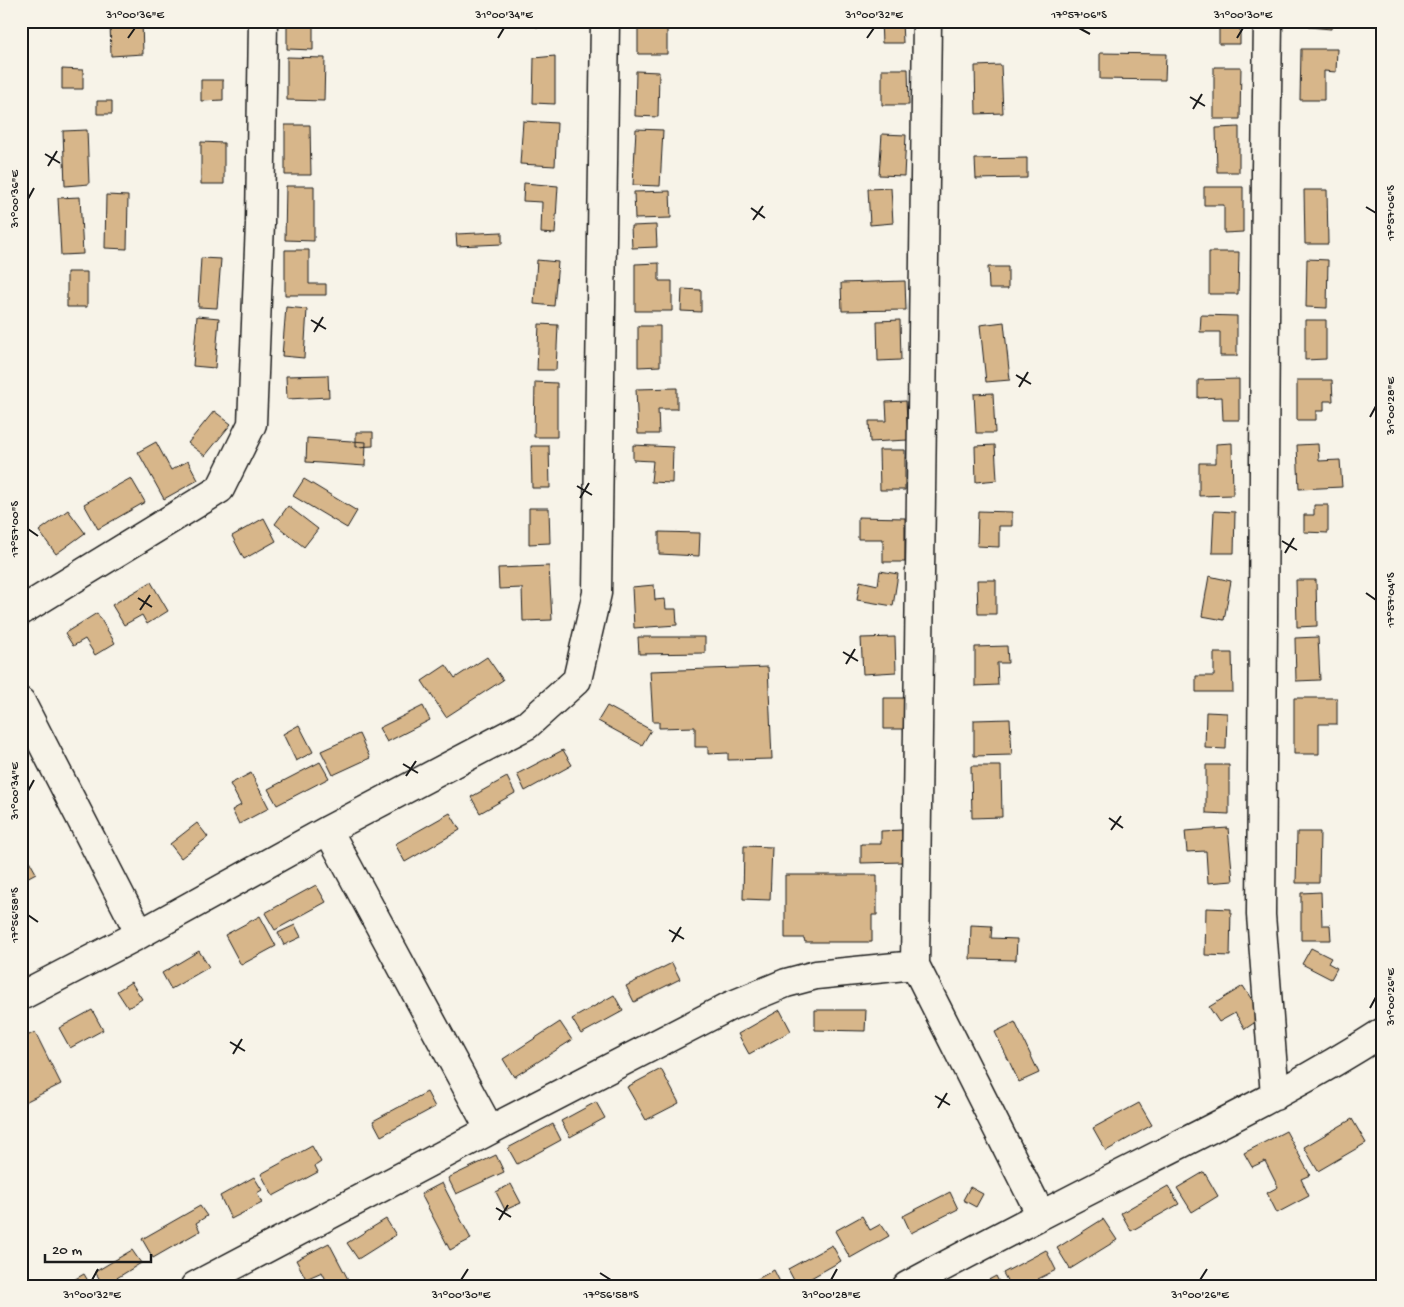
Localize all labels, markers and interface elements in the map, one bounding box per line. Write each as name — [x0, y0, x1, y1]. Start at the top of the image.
text: 31°00'36"E — [105, 9, 164, 23]
text: 31°00'34"E — [474, 9, 533, 23]
text: 31°00'32"E — [844, 9, 903, 23]
text: 17°57'06"S — [1050, 9, 1107, 23]
text: 31°00'30"E — [1213, 9, 1273, 23]
text: 31°00'36"E — [9, 170, 23, 229]
text: 17°57'06"S — [1385, 185, 1399, 242]
text: 31°00'28"E — [1385, 376, 1399, 436]
text: 17°57'00"S — [9, 500, 23, 558]
text: 17°57'04"S — [1385, 572, 1399, 629]
text: 31°00'34"E — [9, 762, 23, 821]
text: 17°56'58"S — [9, 887, 23, 944]
text: 31°00'26"E — [1385, 968, 1399, 1027]
scale bar — [45, 1232, 151, 1264]
text: 20 m — [52, 1242, 82, 1260]
text: 31°00'32"E — [62, 1289, 121, 1303]
text: 31°00'30"E — [431, 1289, 491, 1303]
text: 17°56'58"S — [582, 1289, 639, 1303]
text: 31°00'28"E — [801, 1289, 861, 1303]
text: 31°00'26"E — [1170, 1289, 1229, 1303]

